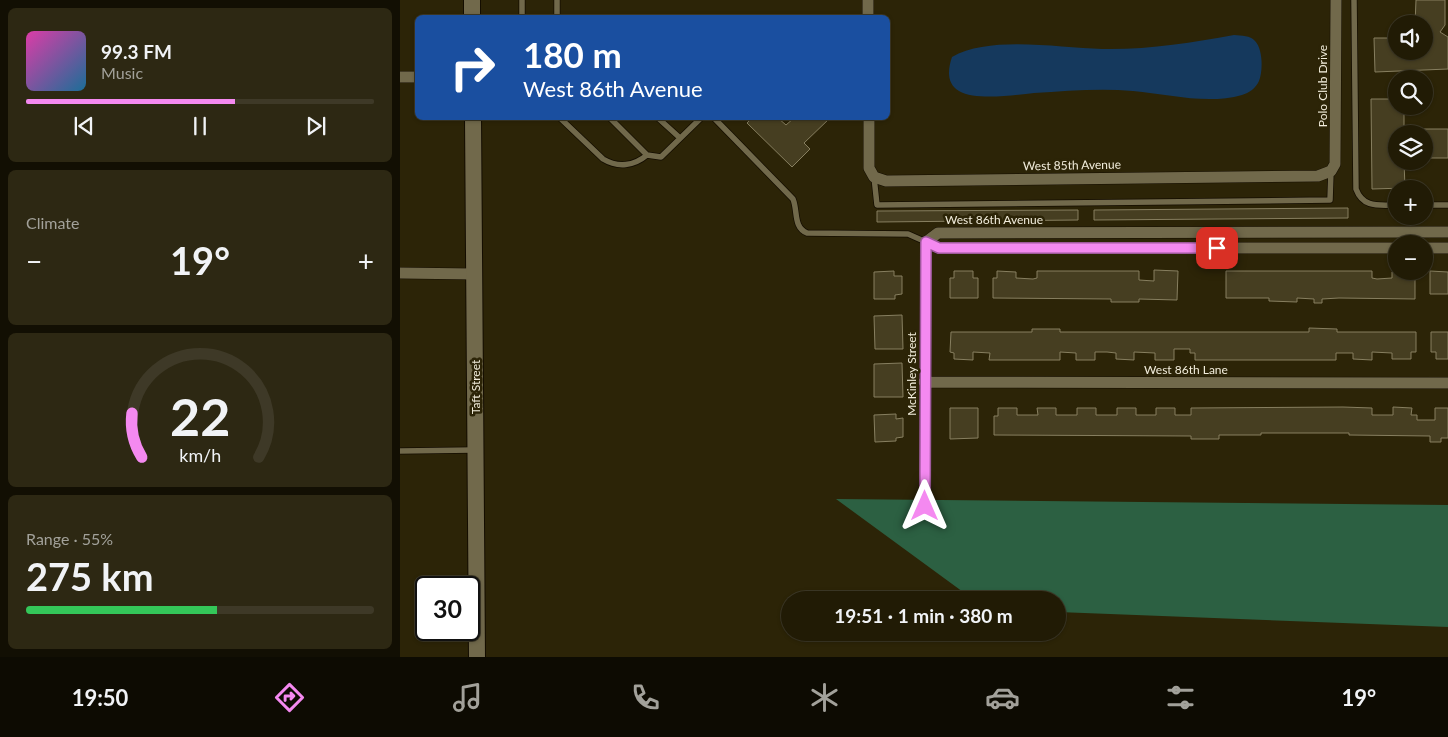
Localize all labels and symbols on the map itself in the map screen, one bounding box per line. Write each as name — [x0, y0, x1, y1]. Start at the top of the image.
street label: Polo Club Drive — [1315, 45, 1330, 127]
street label: West 85th Avenue — [1023, 157, 1121, 173]
street label: West 86th Avenue — [945, 212, 1043, 227]
pin — [1196, 227, 1238, 269]
street label: McKinley Street — [904, 331, 919, 416]
street label: Taft Street — [468, 359, 483, 414]
street label: West 86th Lane — [1144, 362, 1228, 377]
position arrow — [898, 479, 950, 531]
speed limit sign: 30 — [415, 576, 480, 641]

